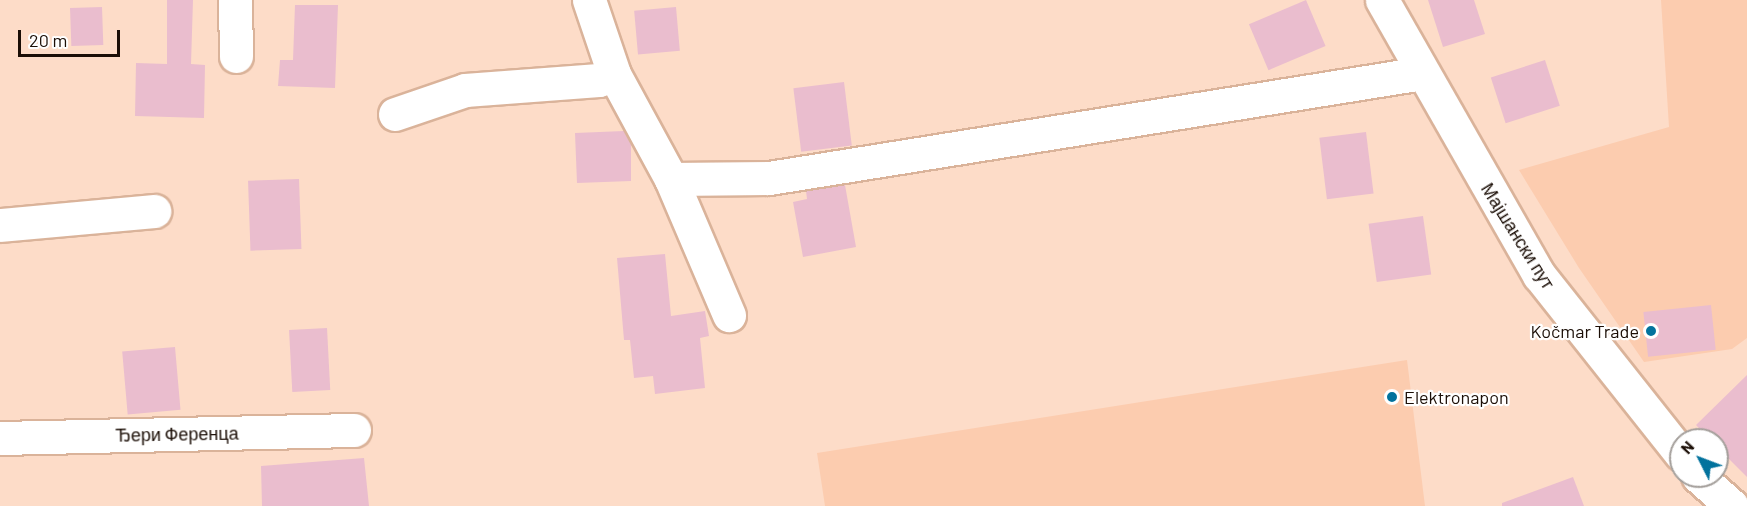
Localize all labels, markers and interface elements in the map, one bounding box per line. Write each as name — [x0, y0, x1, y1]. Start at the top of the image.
scale bar — [21, 18, 123, 56]
text: 20 m — [29, 29, 67, 51]
street label: Мајшански пут — [1477, 179, 1559, 293]
place label: Kočmar Trade — [1530, 320, 1639, 342]
marker: Kočmar Trade — [1644, 324, 1658, 338]
place label: Elektronapon — [1404, 386, 1509, 408]
marker: Elektronapon — [1385, 390, 1399, 404]
street label: Ђери Ференца — [115, 422, 239, 446]
north arrow — [1669, 428, 1729, 488]
text: N — [1676, 437, 1697, 457]

